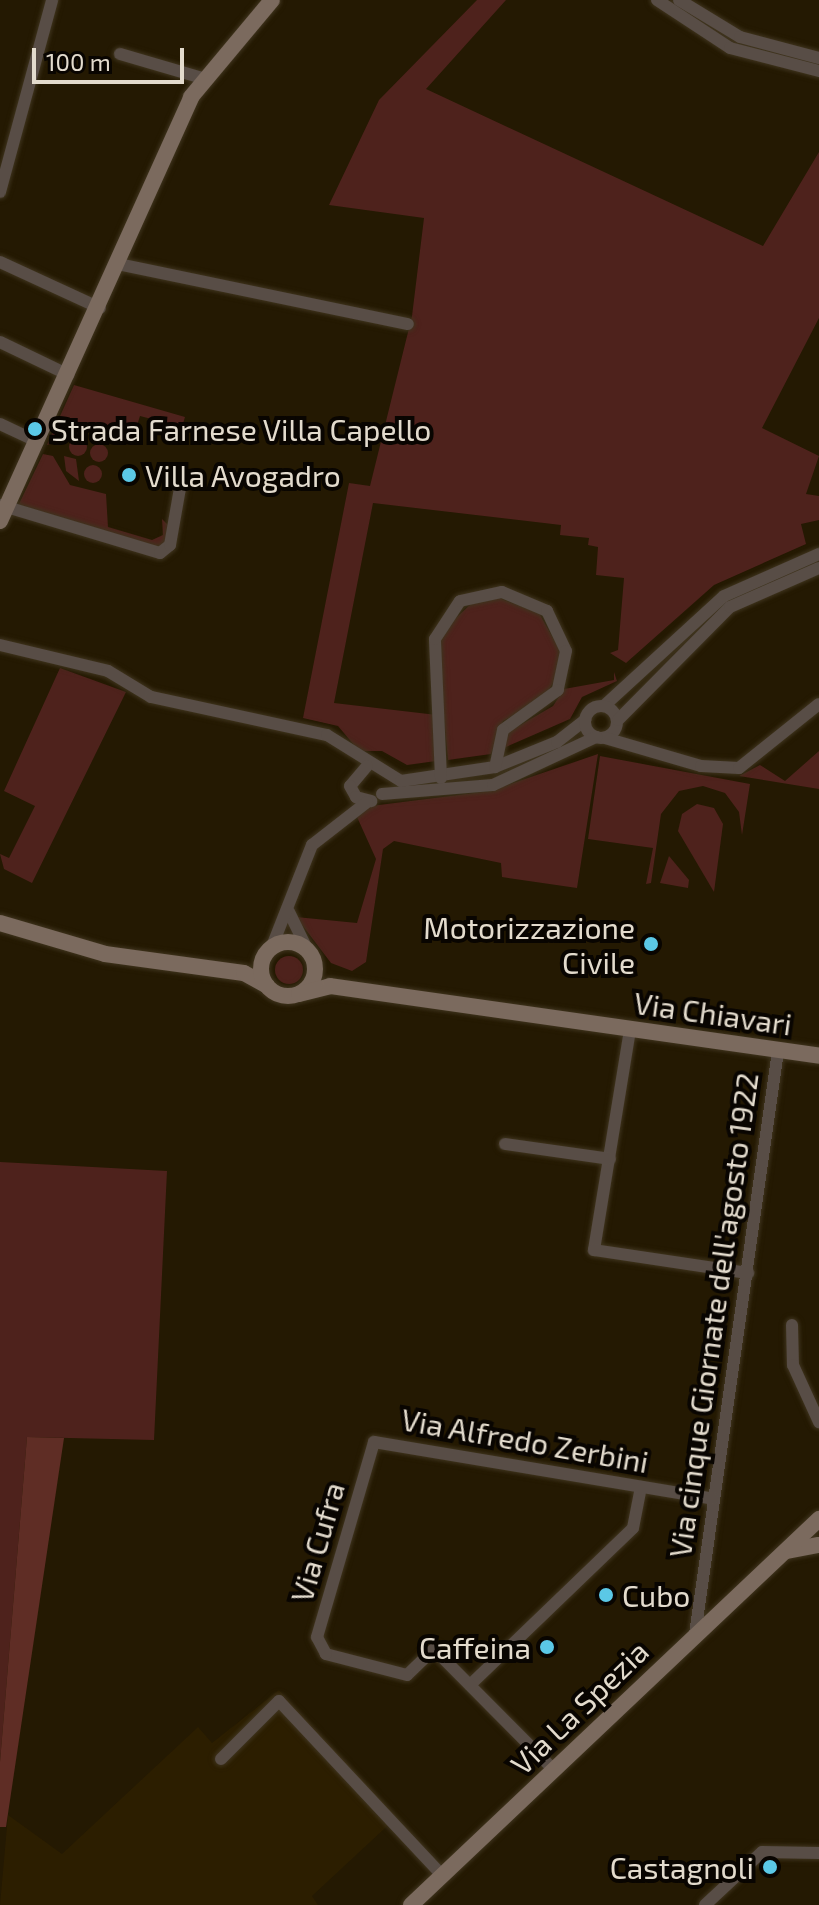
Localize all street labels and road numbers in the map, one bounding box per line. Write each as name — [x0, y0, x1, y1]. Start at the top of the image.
street label: Via Chiavari — [632, 984, 794, 1042]
street label: Via cinque Giornate dell'agosto 1922 — [661, 1070, 765, 1560]
street label: Via Alfredo Zerbini — [398, 1400, 652, 1480]
street label: Via Cufra — [283, 1478, 351, 1606]
street label: Via La Spezia — [503, 1633, 655, 1781]

